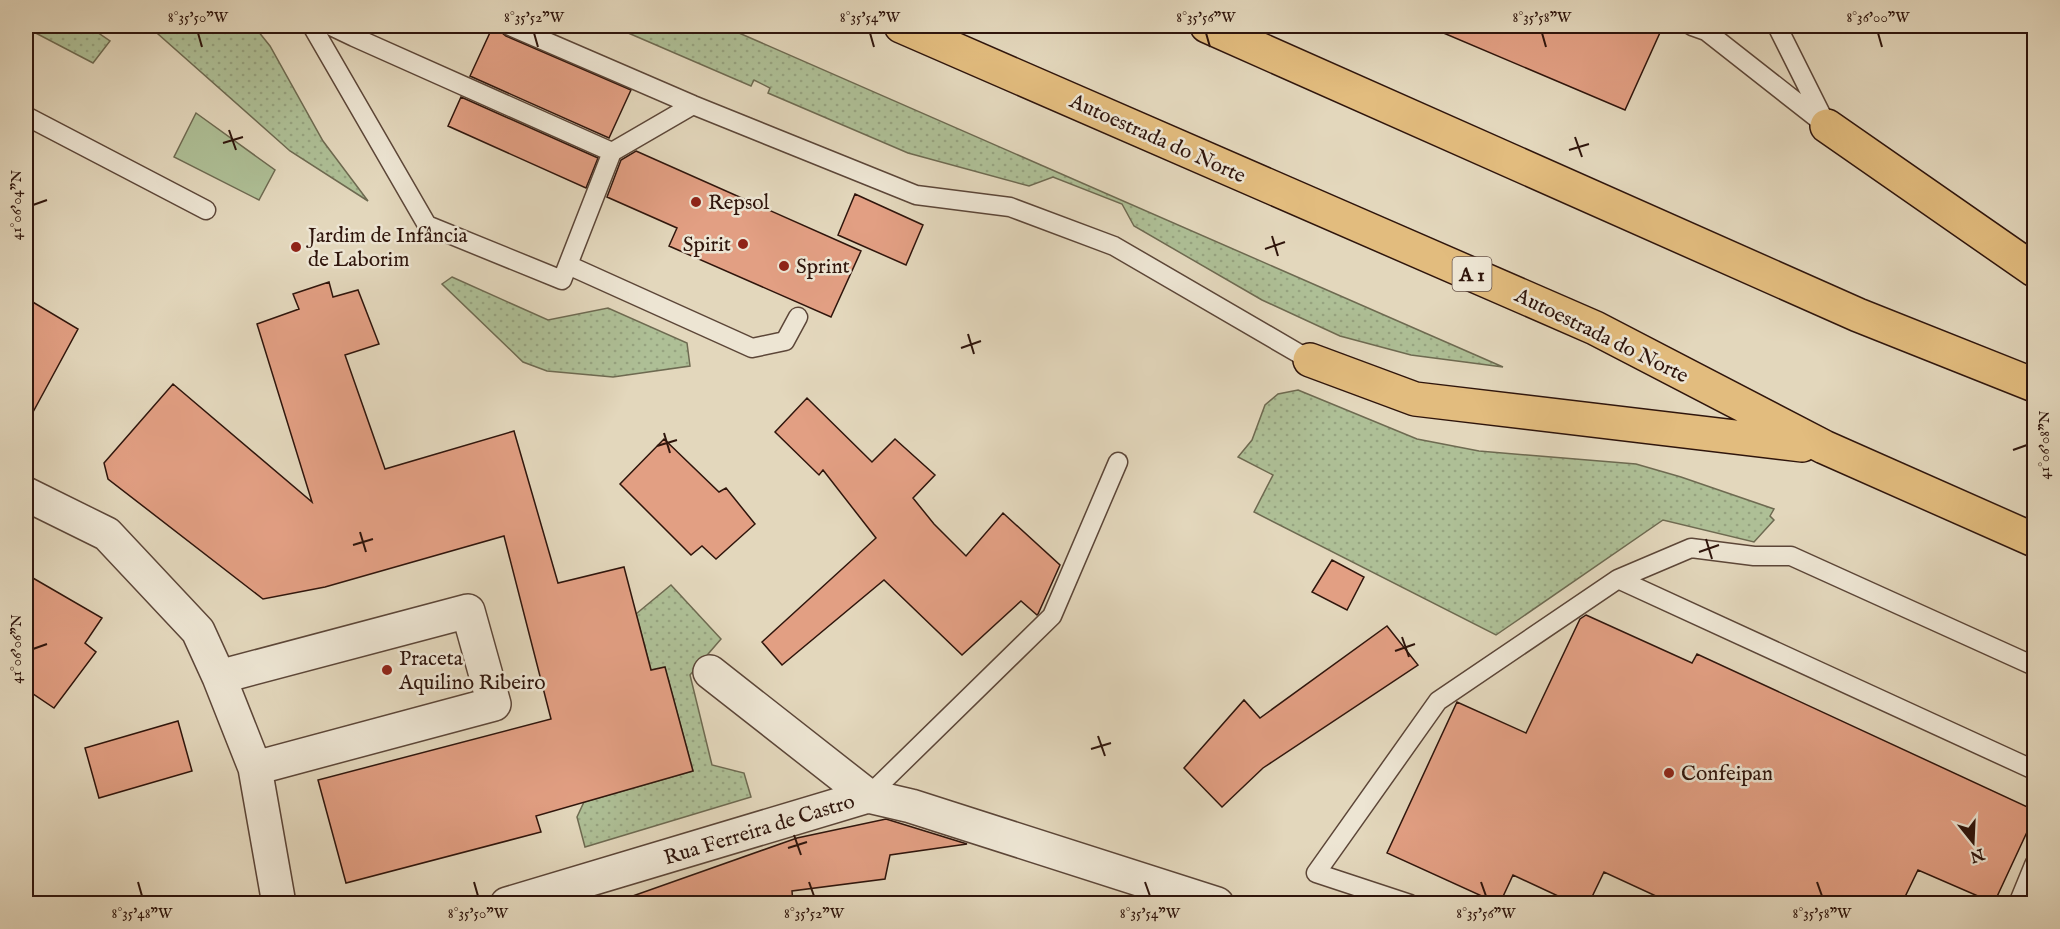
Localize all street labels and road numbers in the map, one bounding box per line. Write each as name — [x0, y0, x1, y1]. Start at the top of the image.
street label: Autoestrada do Norte — [1064, 88, 1250, 190]
road number: A 1 — [1452, 257, 1492, 291]
street label: Autoestrada do Norte — [1509, 282, 1693, 390]
street label: Rua Ferreira de Castro — [661, 789, 858, 872]

